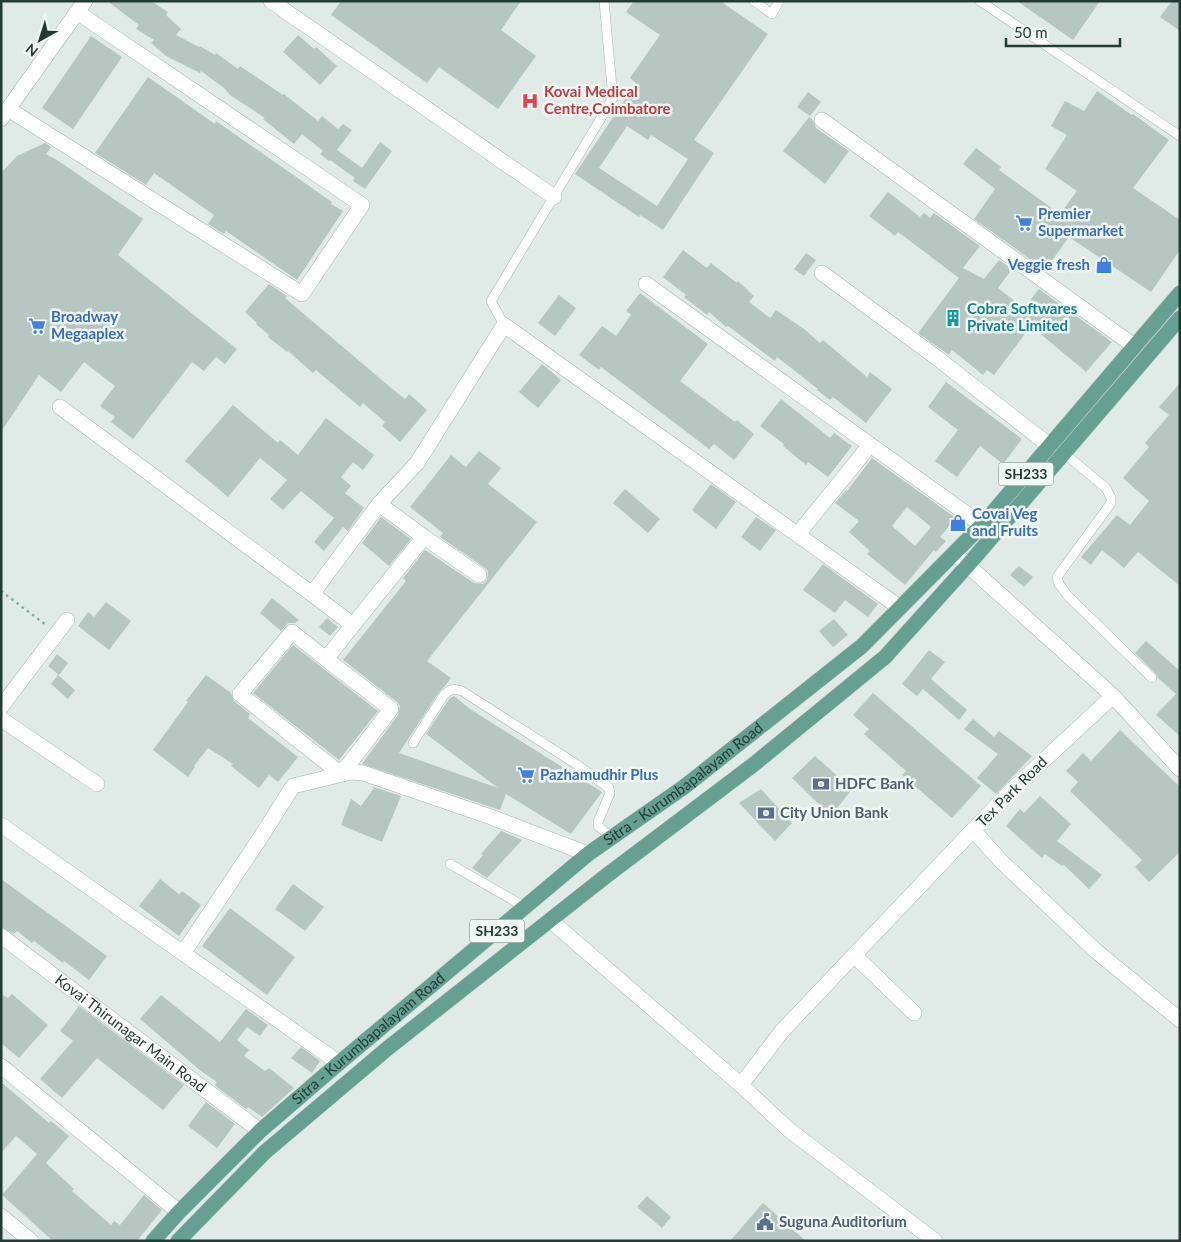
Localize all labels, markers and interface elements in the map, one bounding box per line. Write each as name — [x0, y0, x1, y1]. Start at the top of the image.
north arrow — [15, 15, 65, 65]
scale bar — [1006, 15, 1120, 47]
text: 50 m — [1014, 23, 1048, 41]
text: N — [22, 40, 41, 60]
place label: Kovai Medical Centre,Coimbatore — [544, 82, 671, 117]
hospital icon: Kovai Medical Centre,Coimbatore — [520, 91, 540, 111]
place label: Premier Supermarket — [1038, 204, 1124, 239]
supermarket icon: Premier Supermarket — [1014, 213, 1034, 233]
place label: Veggie fresh — [1007, 255, 1090, 273]
shop icon: Veggie fresh — [1094, 255, 1114, 275]
place label: Cobra Softwares Private Limited — [967, 299, 1078, 334]
place label: Broadway Megaaplex — [51, 307, 124, 342]
building icon: Cobra Softwares Private Limited — [943, 308, 963, 328]
supermarket icon: Broadway Megaaplex — [27, 316, 47, 336]
road number: SH233 — [998, 462, 1054, 486]
place label: Covai Veg and Fruits — [972, 504, 1039, 539]
shop icon: Covai Veg and Fruits — [948, 513, 968, 533]
street label: Sitra - Kurumbapalayam Road — [599, 718, 766, 849]
street label: Tex Park Road — [972, 752, 1050, 830]
supermarket icon: Pazhamudhir Plus — [516, 765, 536, 785]
place label: Pazhamudhir Plus — [540, 765, 659, 783]
bank icon: HDFC Bank — [811, 774, 831, 794]
place label: HDFC Bank — [835, 774, 915, 792]
bank icon: City Union Bank — [756, 803, 776, 823]
place label: City Union Bank — [780, 803, 889, 821]
road number: SH233 — [470, 919, 524, 942]
street label: Sitra - Kurumbapalayam Road — [288, 968, 448, 1108]
street label: Kovai Thirunagar Main Road — [52, 970, 210, 1095]
public building icon: Suguna Auditorium — [755, 1212, 775, 1232]
place label: Suguna Auditorium — [779, 1212, 907, 1230]

